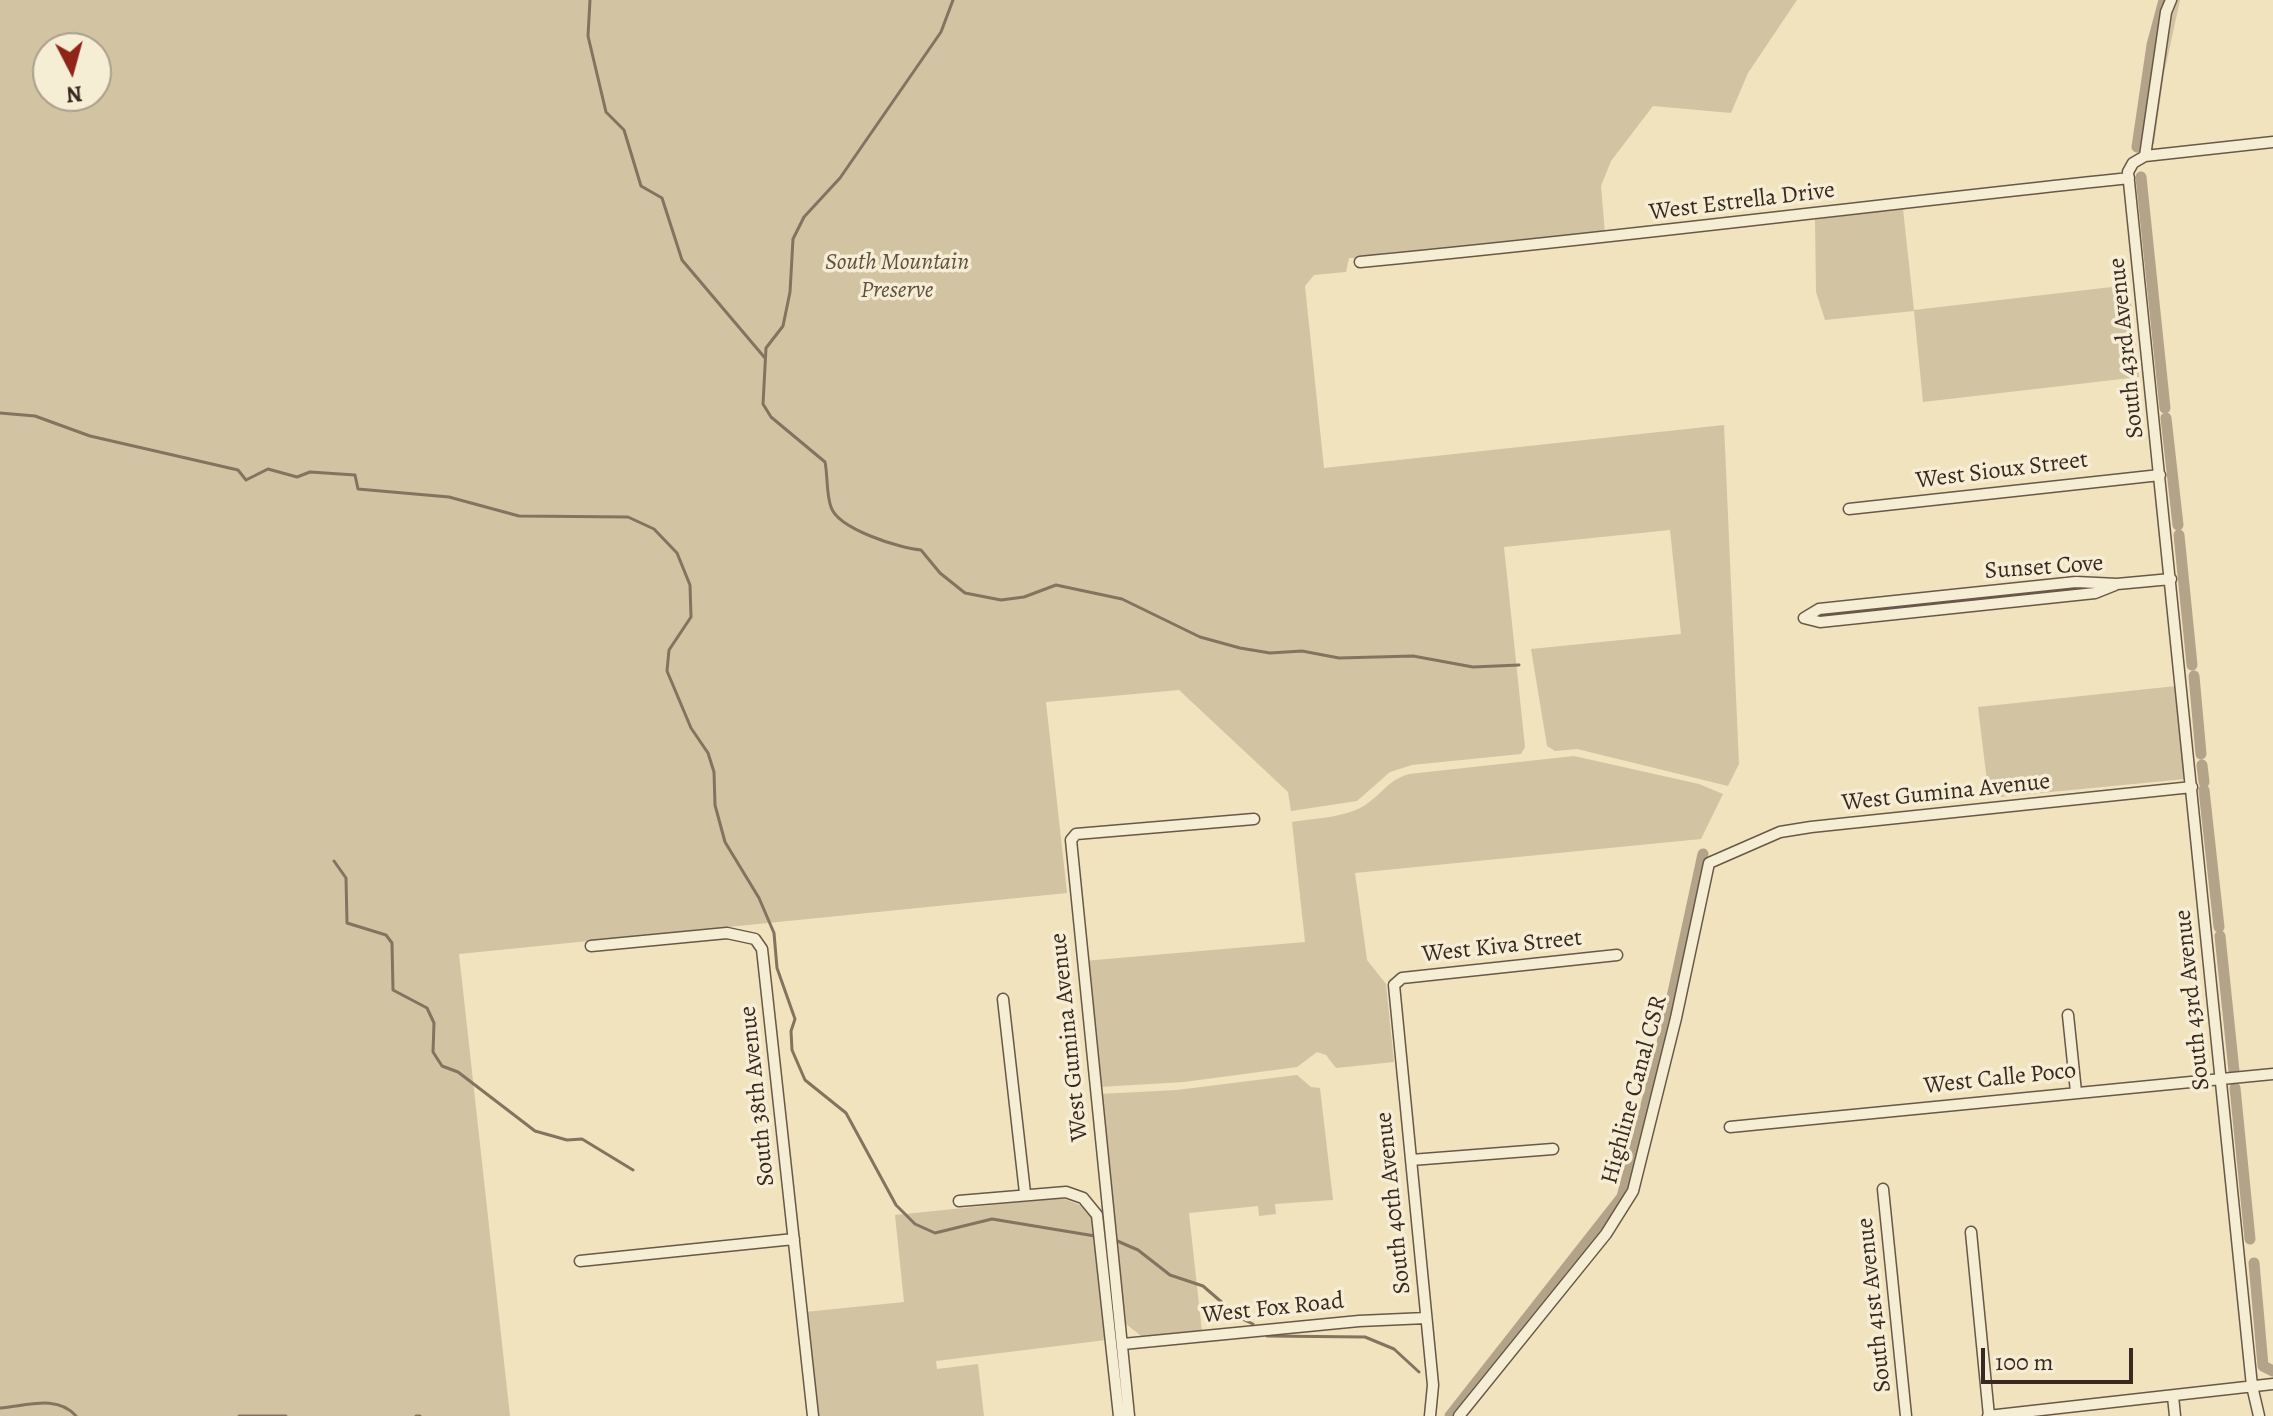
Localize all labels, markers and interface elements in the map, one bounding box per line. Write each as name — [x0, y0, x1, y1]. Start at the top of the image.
north arrow — [32, 32, 112, 112]
text: N — [65, 78, 84, 110]
street label: West Estrella Drive — [1648, 176, 1836, 228]
park label: South Mountain Preserve — [825, 249, 969, 305]
street label: South 43rd Avenue — [2103, 256, 2151, 440]
street label: West Sioux Street — [1914, 446, 2090, 496]
street label: Sunset Cove — [1984, 549, 2104, 587]
street label: West Gumina Avenue — [1840, 768, 2052, 818]
street label: South 43rd Avenue — [2169, 908, 2217, 1092]
street label: West Kiva Street — [1421, 924, 1583, 970]
street label: West Gumina Avenue — [1045, 931, 1095, 1143]
street label: Highline Canal CSR — [1596, 992, 1674, 1188]
street label: South 38th Avenue — [734, 1004, 782, 1188]
street label: West Calle Poco — [1922, 1057, 2078, 1101]
street label: South 40th Avenue — [1370, 1110, 1418, 1296]
street label: South 41st Avenue — [1852, 1216, 1898, 1394]
street label: West Fox Road — [1201, 1287, 1345, 1331]
scale bar — [1985, 1332, 2137, 1382]
text: 100 m — [1995, 1346, 2054, 1378]

